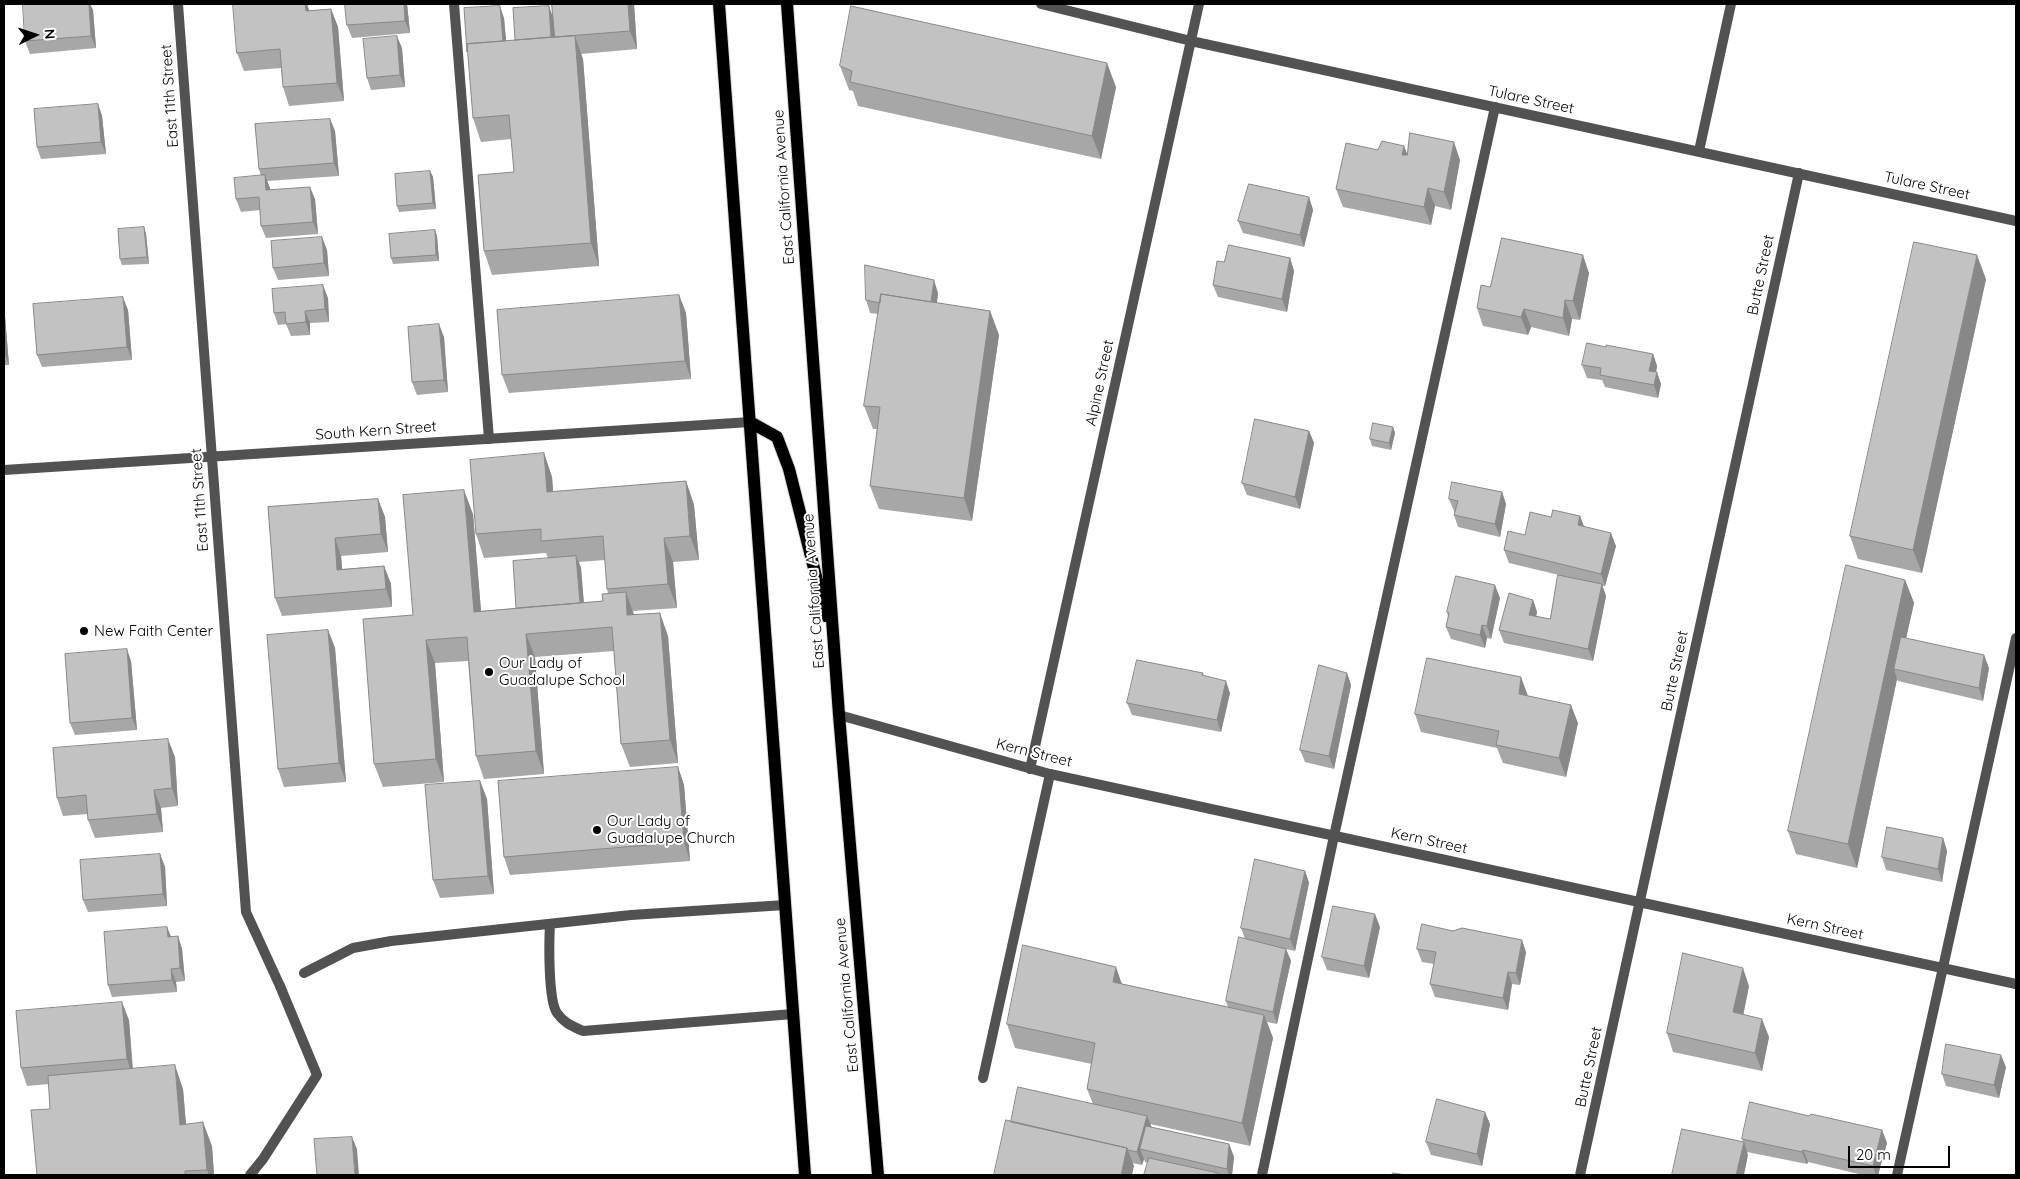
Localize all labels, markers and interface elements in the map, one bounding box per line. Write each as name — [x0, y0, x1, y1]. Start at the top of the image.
north arrow — [10, 10, 60, 60]
text: N — [41, 28, 59, 40]
street label: East 11th Street — [157, 44, 183, 148]
street label: Tulare Street — [1486, 82, 1576, 118]
street label: East California Avenue — [770, 109, 798, 265]
street label: Tulare Street — [1882, 168, 1972, 204]
street label: Butte Street — [1744, 233, 1778, 317]
street label: Alpine Street — [1082, 338, 1118, 428]
street label: South Kern Street — [315, 418, 437, 444]
street label: East 11th Street — [187, 448, 213, 552]
street label: East California Avenue — [800, 513, 828, 669]
place label: New Faith Center — [94, 622, 213, 640]
marker: New Faith Center — [78, 625, 90, 637]
street label: Butte Street — [1658, 629, 1692, 713]
place label: Our Lady of Guadalupe School — [499, 654, 625, 689]
marker: Our Lady of Guadalupe School — [483, 666, 495, 678]
street label: Kern Street — [994, 735, 1074, 771]
place label: Our Lady of Guadalupe Church — [607, 812, 735, 847]
marker: Our Lady of Guadalupe Church — [591, 824, 603, 836]
street label: Kern Street — [1389, 824, 1469, 858]
street label: Kern Street — [1785, 910, 1865, 944]
street label: East California Avenue — [831, 917, 863, 1073]
street label: Butte Street — [1572, 1025, 1606, 1109]
scale bar — [1850, 1136, 1952, 1168]
text: 20 m — [1856, 1145, 1891, 1164]

